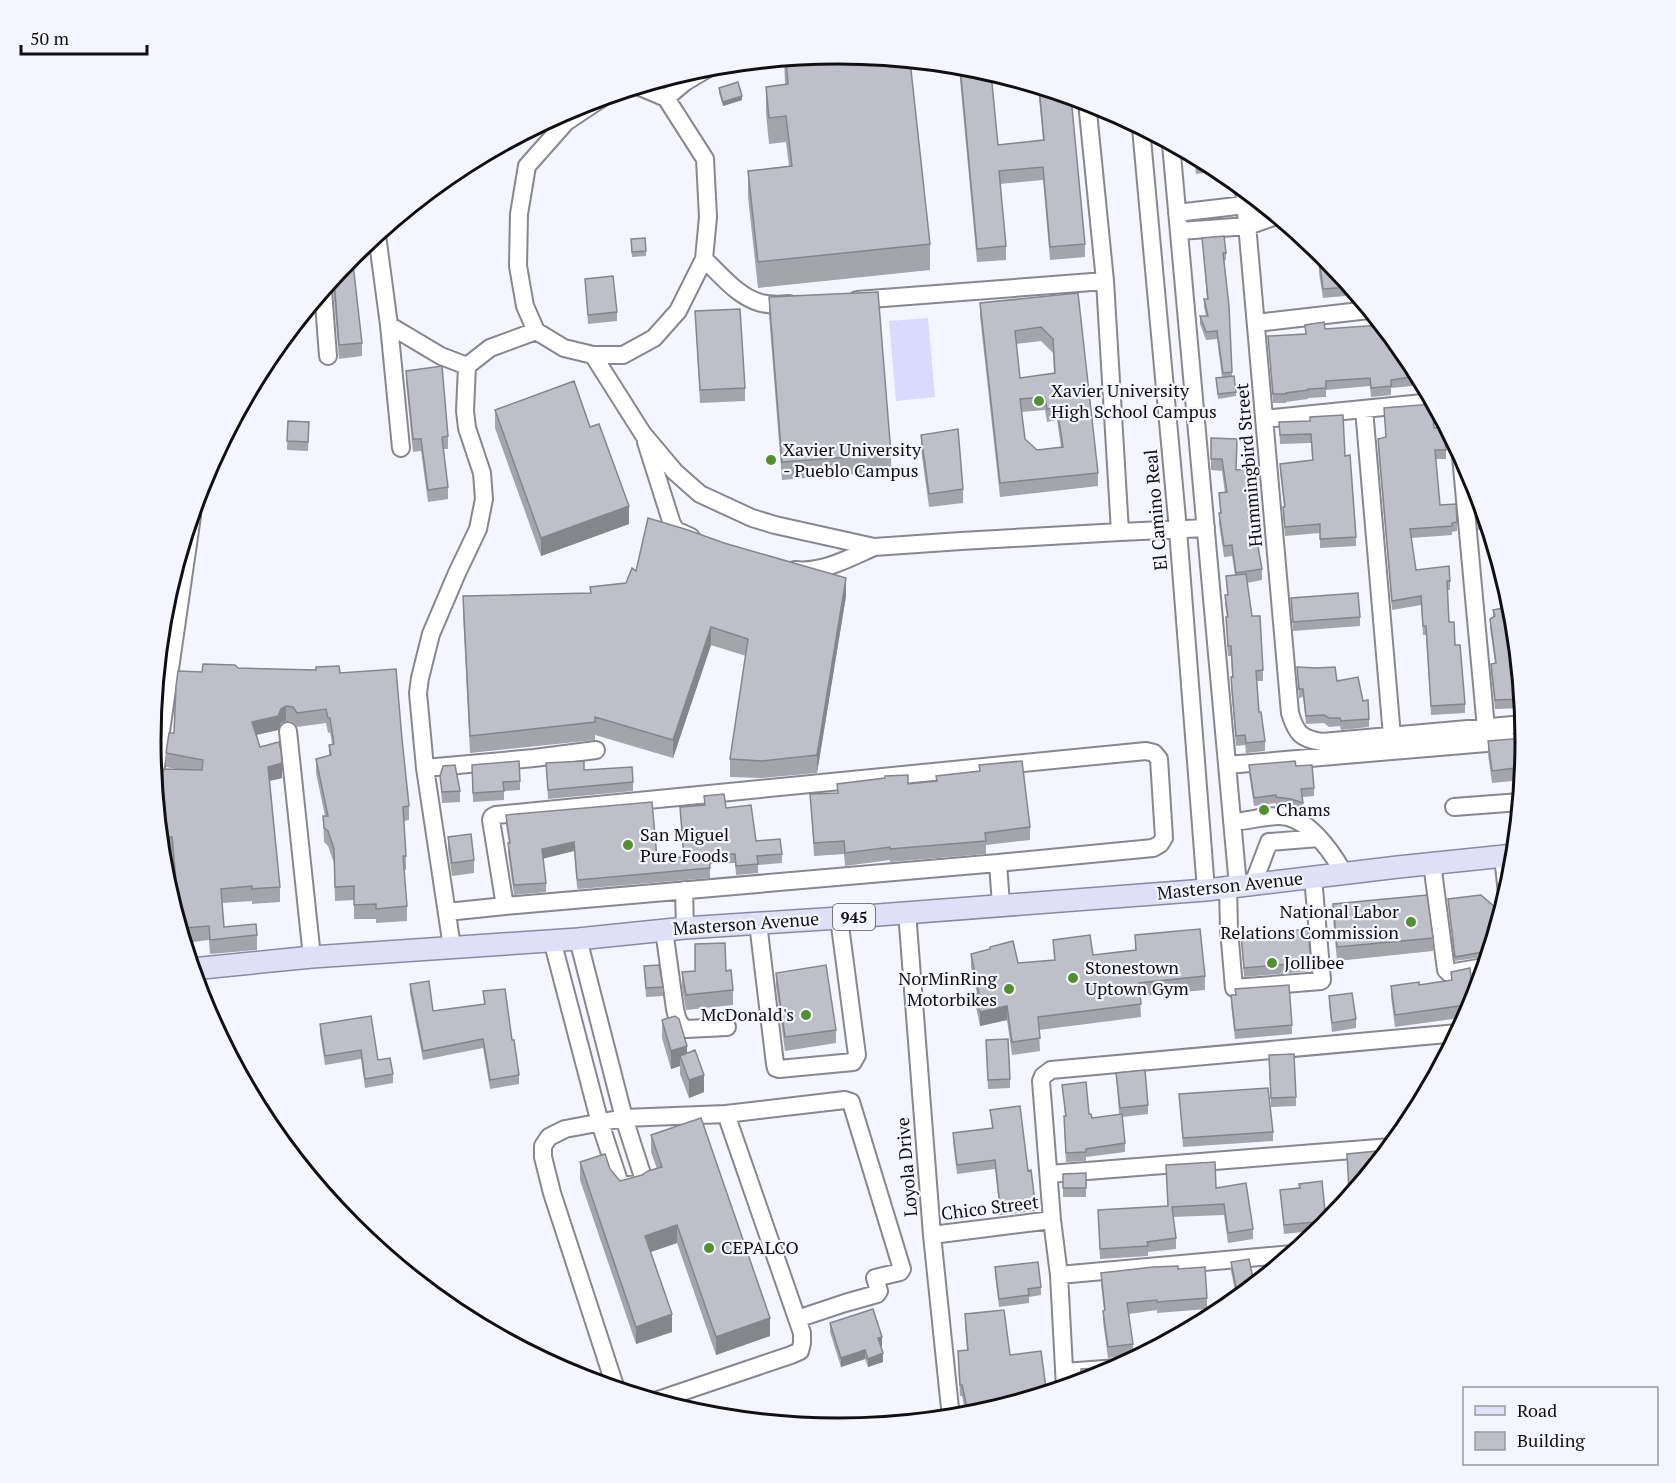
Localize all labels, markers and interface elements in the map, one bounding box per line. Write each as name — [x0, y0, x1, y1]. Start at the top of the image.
scale bar — [21, 18, 147, 56]
text: 50 m — [30, 26, 70, 50]
place label: Xavier University High School Campus — [1051, 378, 1217, 423]
street label: Hummingbird Street — [1229, 382, 1267, 548]
marker: Xavier University High School Campus — [1032, 394, 1046, 408]
place label: Xavier University - Pueblo Campus — [783, 437, 922, 482]
street label: El Camino Real — [1138, 448, 1172, 572]
marker: Xavier University - Pueblo Campus — [764, 453, 778, 467]
place label: Chams — [1276, 797, 1331, 821]
marker: Chams — [1257, 803, 1271, 817]
place label: San Miguel Pure Foods — [640, 822, 729, 867]
marker: San Miguel Pure Foods — [621, 838, 635, 852]
street label: Masterson Avenue — [1156, 865, 1304, 905]
place label: National Labor Relations Commission — [1220, 899, 1399, 944]
road number: 945 — [833, 904, 875, 930]
street label: Masterson Avenue — [672, 906, 820, 940]
marker: National Labor Relations Commission — [1404, 915, 1418, 929]
place label: Jollibee — [1284, 950, 1344, 974]
place label: Stonestown Uptown Gym — [1085, 955, 1189, 1000]
marker: Jollibee — [1265, 956, 1279, 970]
place label: NorMinRing Motorbikes — [898, 966, 998, 1011]
marker: Stonestown Uptown Gym — [1066, 971, 1080, 985]
marker: NorMinRing Motorbikes — [1002, 982, 1016, 996]
place label: McDonald's — [701, 1002, 794, 1026]
marker: McDonald's — [799, 1008, 813, 1022]
street label: Loyola Drive — [890, 1116, 922, 1218]
street label: Chico Street — [940, 1189, 1040, 1225]
place label: CEPALCO — [721, 1235, 799, 1259]
marker: CEPALCO — [702, 1241, 716, 1255]
legend — [1463, 1387, 1658, 1465]
text: Road — [1517, 1398, 1557, 1422]
text: Building — [1517, 1428, 1585, 1452]

